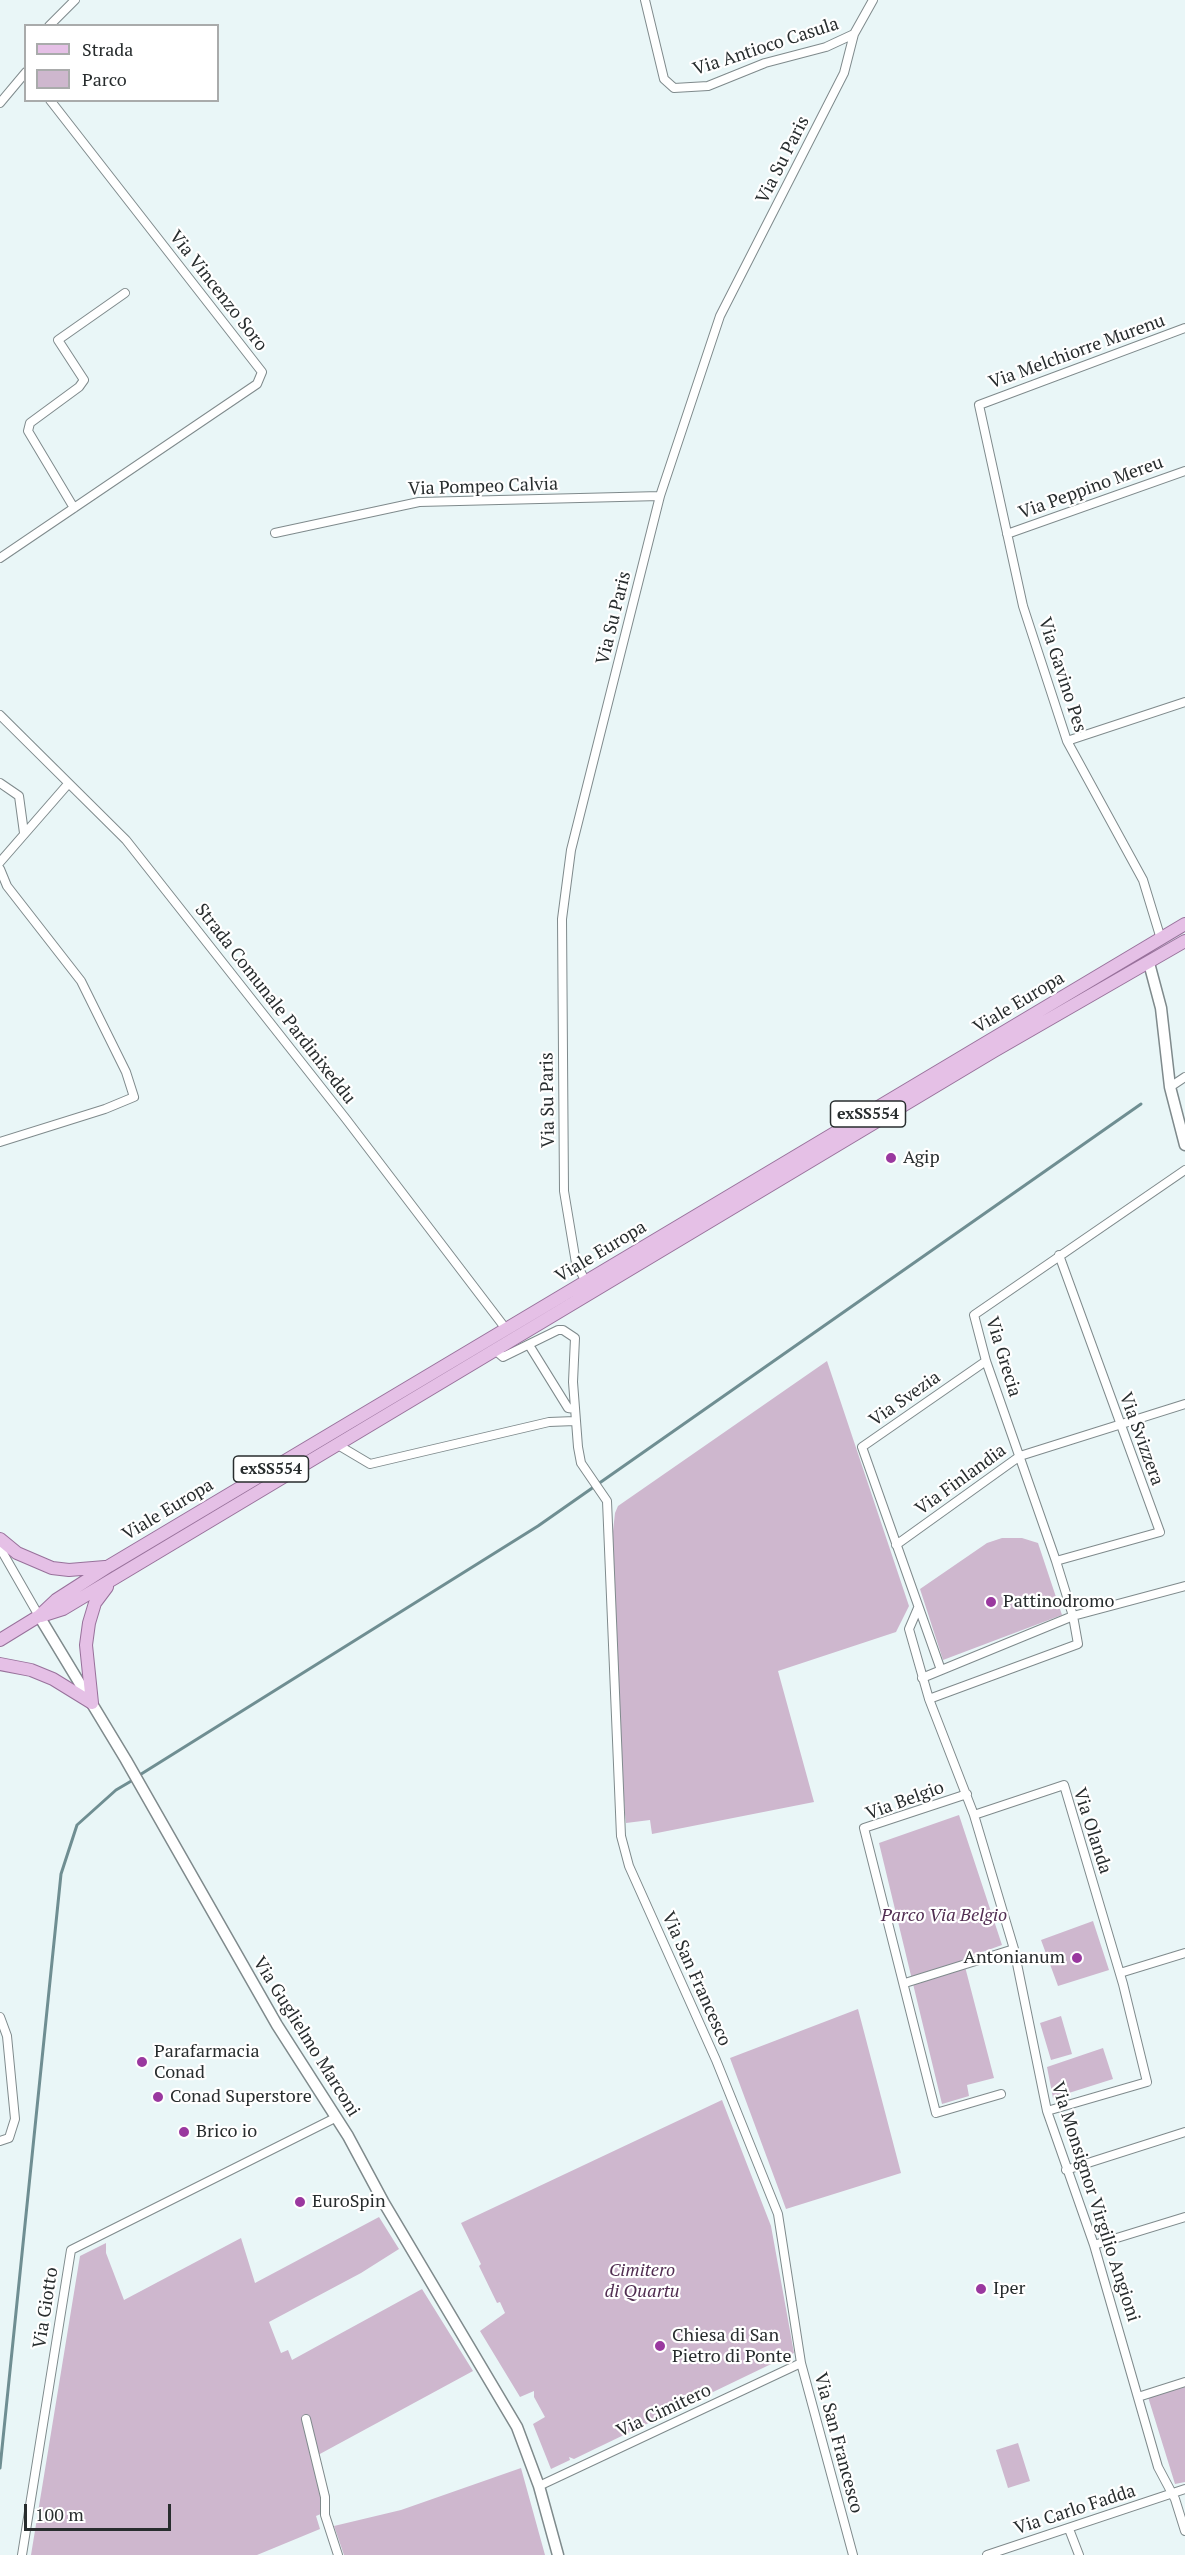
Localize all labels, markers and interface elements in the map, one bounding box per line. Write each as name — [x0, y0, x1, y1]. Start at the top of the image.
street label: Via Antioco Casula — [690, 13, 842, 81]
legend — [24, 24, 219, 102]
text: Strada — [82, 37, 133, 61]
text: Parco — [82, 67, 127, 91]
street label: Via Su Paris — [752, 113, 814, 207]
street label: Via Vincenzo Soro — [164, 227, 272, 355]
street label: Via Melchiorre Murenu — [986, 310, 1168, 394]
street label: Via Peppino Mereu — [1016, 452, 1166, 524]
street label: Via Pompeo Calvia — [408, 474, 558, 500]
street label: Via Su Paris — [592, 569, 636, 667]
street label: Via Gavino Pes — [1033, 615, 1091, 735]
street label: Strada Comunale Pardinixeddu — [190, 900, 360, 1108]
street label: Viale Europa — [969, 967, 1069, 1039]
street label: Via Su Paris — [536, 1052, 560, 1148]
road number: exSS554 — [830, 1101, 906, 1127]
place label: Agip — [903, 1147, 940, 1169]
marker: Agip — [884, 1151, 898, 1165]
street label: Viale Europa — [551, 1216, 651, 1288]
street label: Via Grecia — [981, 1314, 1025, 1400]
street label: Via Svezia — [865, 1367, 945, 1431]
street label: Via Svizzera — [1114, 1390, 1168, 1488]
street label: Via Finlandia — [911, 1440, 1011, 1520]
road number: exSS554 — [234, 1456, 308, 1482]
street label: Viale Europa — [118, 1474, 218, 1546]
place label: Pattinodromo — [1003, 1591, 1115, 1613]
marker: Pattinodromo — [984, 1595, 998, 1609]
street label: Via Belgio — [863, 1777, 947, 1825]
street label: Via Olanda — [1068, 1785, 1116, 1877]
park label: Parco Via Belgio — [881, 1905, 1007, 1927]
street label: Via San Francesco — [657, 1909, 735, 2049]
place label: Antonianum — [964, 1947, 1065, 1969]
marker: Antonianum — [1070, 1951, 1084, 1965]
street label: Via Guglielmo Marconi — [248, 1953, 364, 2121]
place label: Parafarmacia Conad — [154, 2041, 259, 2084]
marker: Parafarmacia Conad — [135, 2055, 149, 2069]
street label: Via Monsignor Virgilio Angioni — [1046, 2079, 1144, 2325]
place label: Conad Superstore — [170, 2086, 312, 2108]
marker: Conad Superstore — [151, 2090, 165, 2104]
place label: Brico io — [196, 2121, 257, 2143]
marker: Brico io — [177, 2125, 191, 2139]
place label: EuroSpin — [312, 2191, 386, 2213]
marker: EuroSpin — [293, 2195, 307, 2209]
park label: Cimitero di Quartu — [605, 2260, 679, 2302]
street label: Via Giotto — [29, 2266, 63, 2350]
place label: Iper — [993, 2278, 1025, 2300]
marker: Iper — [974, 2282, 988, 2296]
place label: Chiesa di San Pietro di Ponte — [672, 2325, 791, 2368]
marker: Chiesa di San Pietro di Ponte — [653, 2339, 667, 2353]
street label: Via San Francesco — [809, 2370, 867, 2516]
street label: Via Cimitero — [613, 2380, 715, 2442]
street label: Via Carlo Fadda — [1012, 2480, 1138, 2540]
scale bar — [27, 2492, 174, 2530]
text: 100 m — [35, 2502, 84, 2526]

